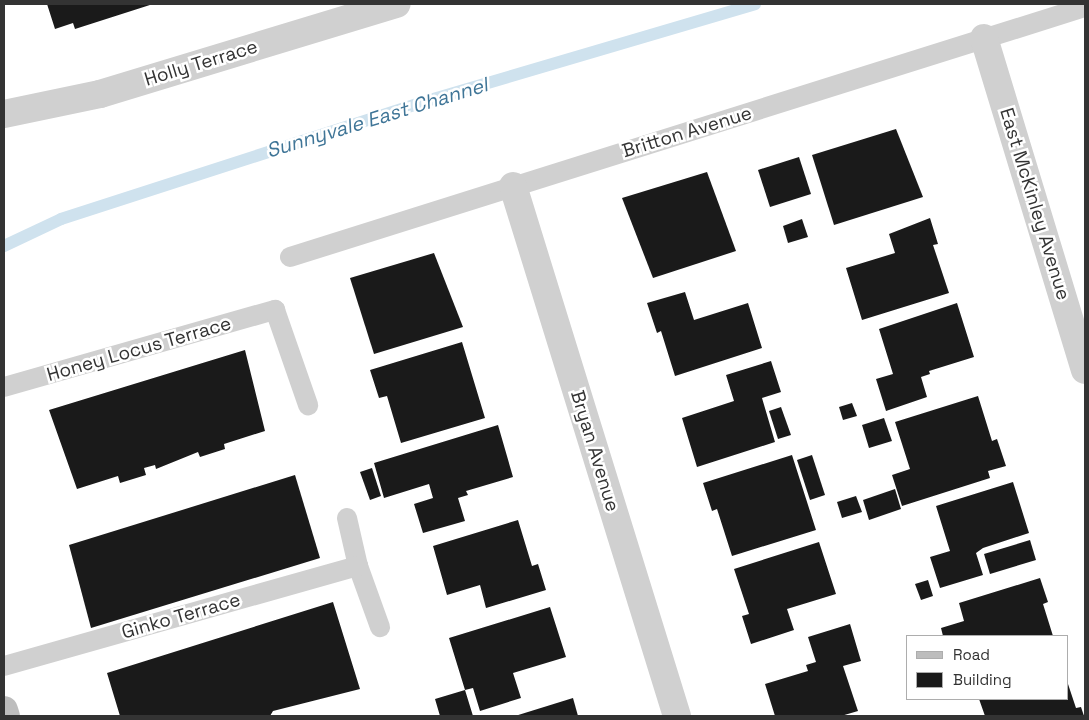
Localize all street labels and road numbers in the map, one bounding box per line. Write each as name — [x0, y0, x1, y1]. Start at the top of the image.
street label: Holly Terrace — [141, 35, 261, 91]
street label: Britton Avenue — [619, 101, 755, 163]
street label: East McKinley Avenue — [995, 105, 1075, 303]
street label: Honey Locus Terrace — [44, 312, 234, 386]
street label: Bryan Avenue — [566, 387, 624, 515]
street label: Ginko Terrace — [119, 588, 243, 644]

